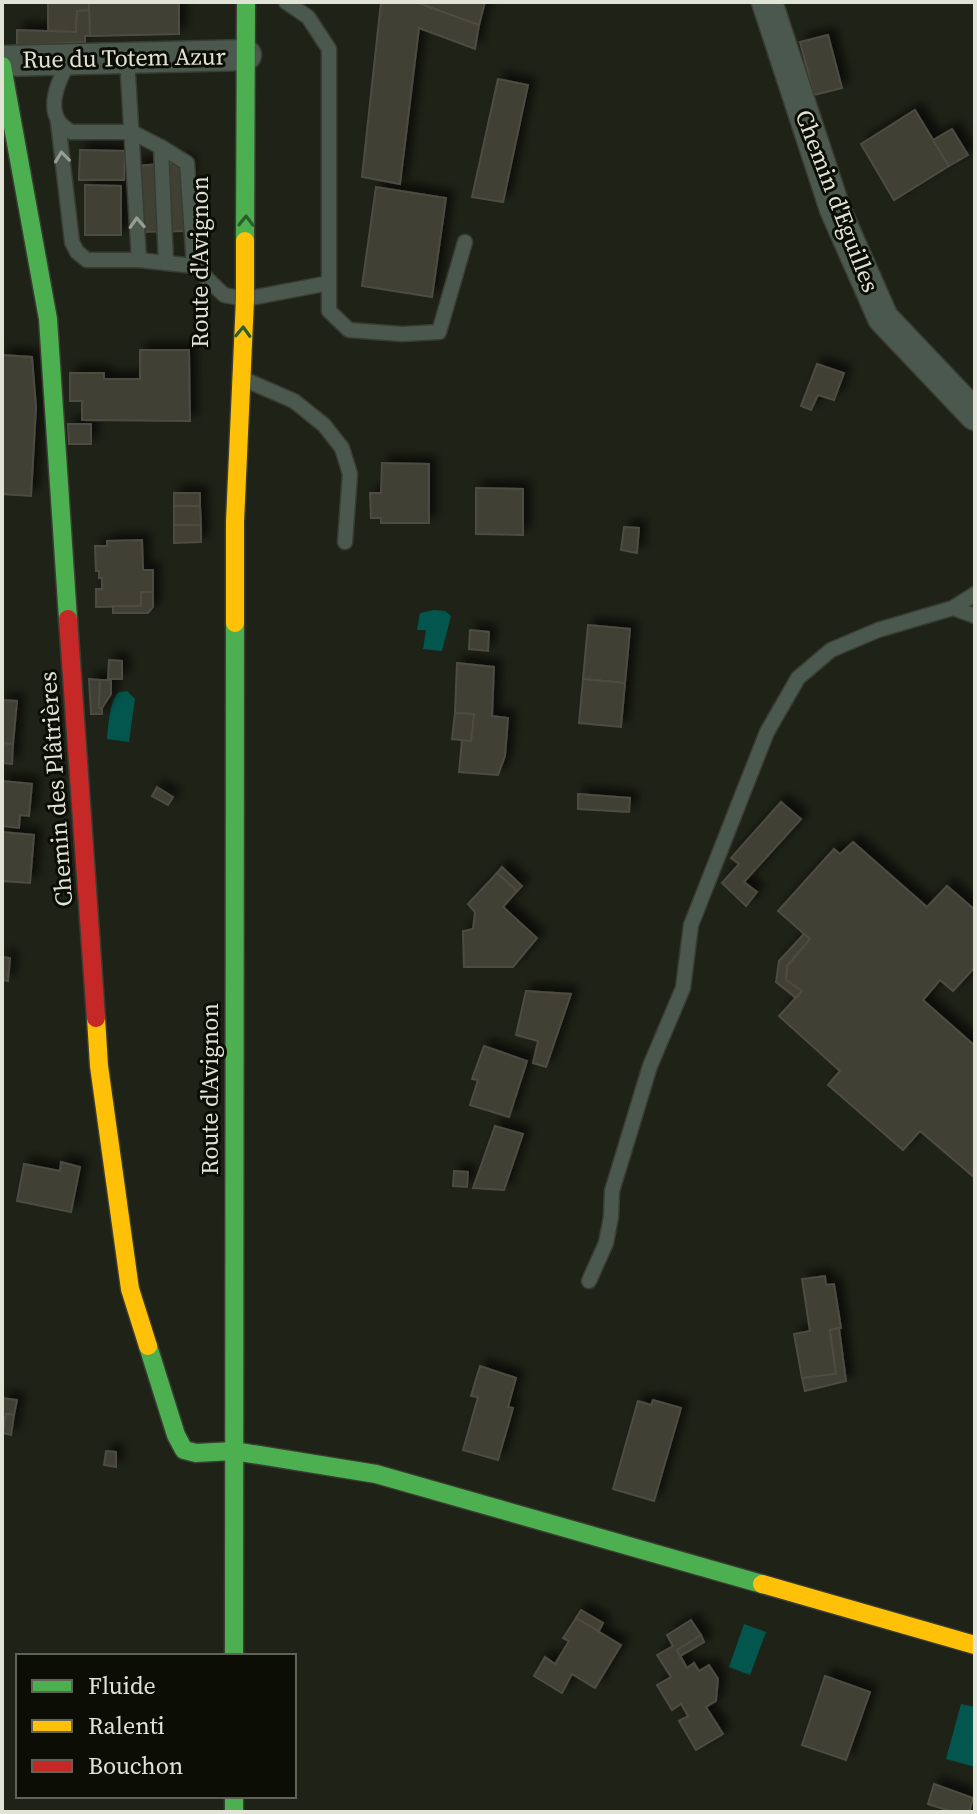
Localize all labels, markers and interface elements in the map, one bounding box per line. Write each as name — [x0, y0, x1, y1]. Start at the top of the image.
street label: Rue du Totem Azur — [22, 39, 226, 76]
street label: Chemin d'Eguilles — [787, 105, 887, 297]
one-way arrow — [54, 150, 71, 163]
street label: Route d'Avignon — [183, 176, 216, 348]
one-way arrow — [237, 214, 255, 227]
one-way arrow — [129, 216, 146, 229]
one-way arrow — [235, 325, 252, 338]
street label: Chemin des Plâtrières — [31, 670, 80, 908]
street label: Route d'Avignon — [193, 1003, 226, 1175]
legend — [16, 1654, 296, 1798]
text: Fluide — [88, 1669, 156, 1702]
text: Ralenti — [88, 1709, 165, 1742]
text: Bouchon — [88, 1749, 183, 1782]

